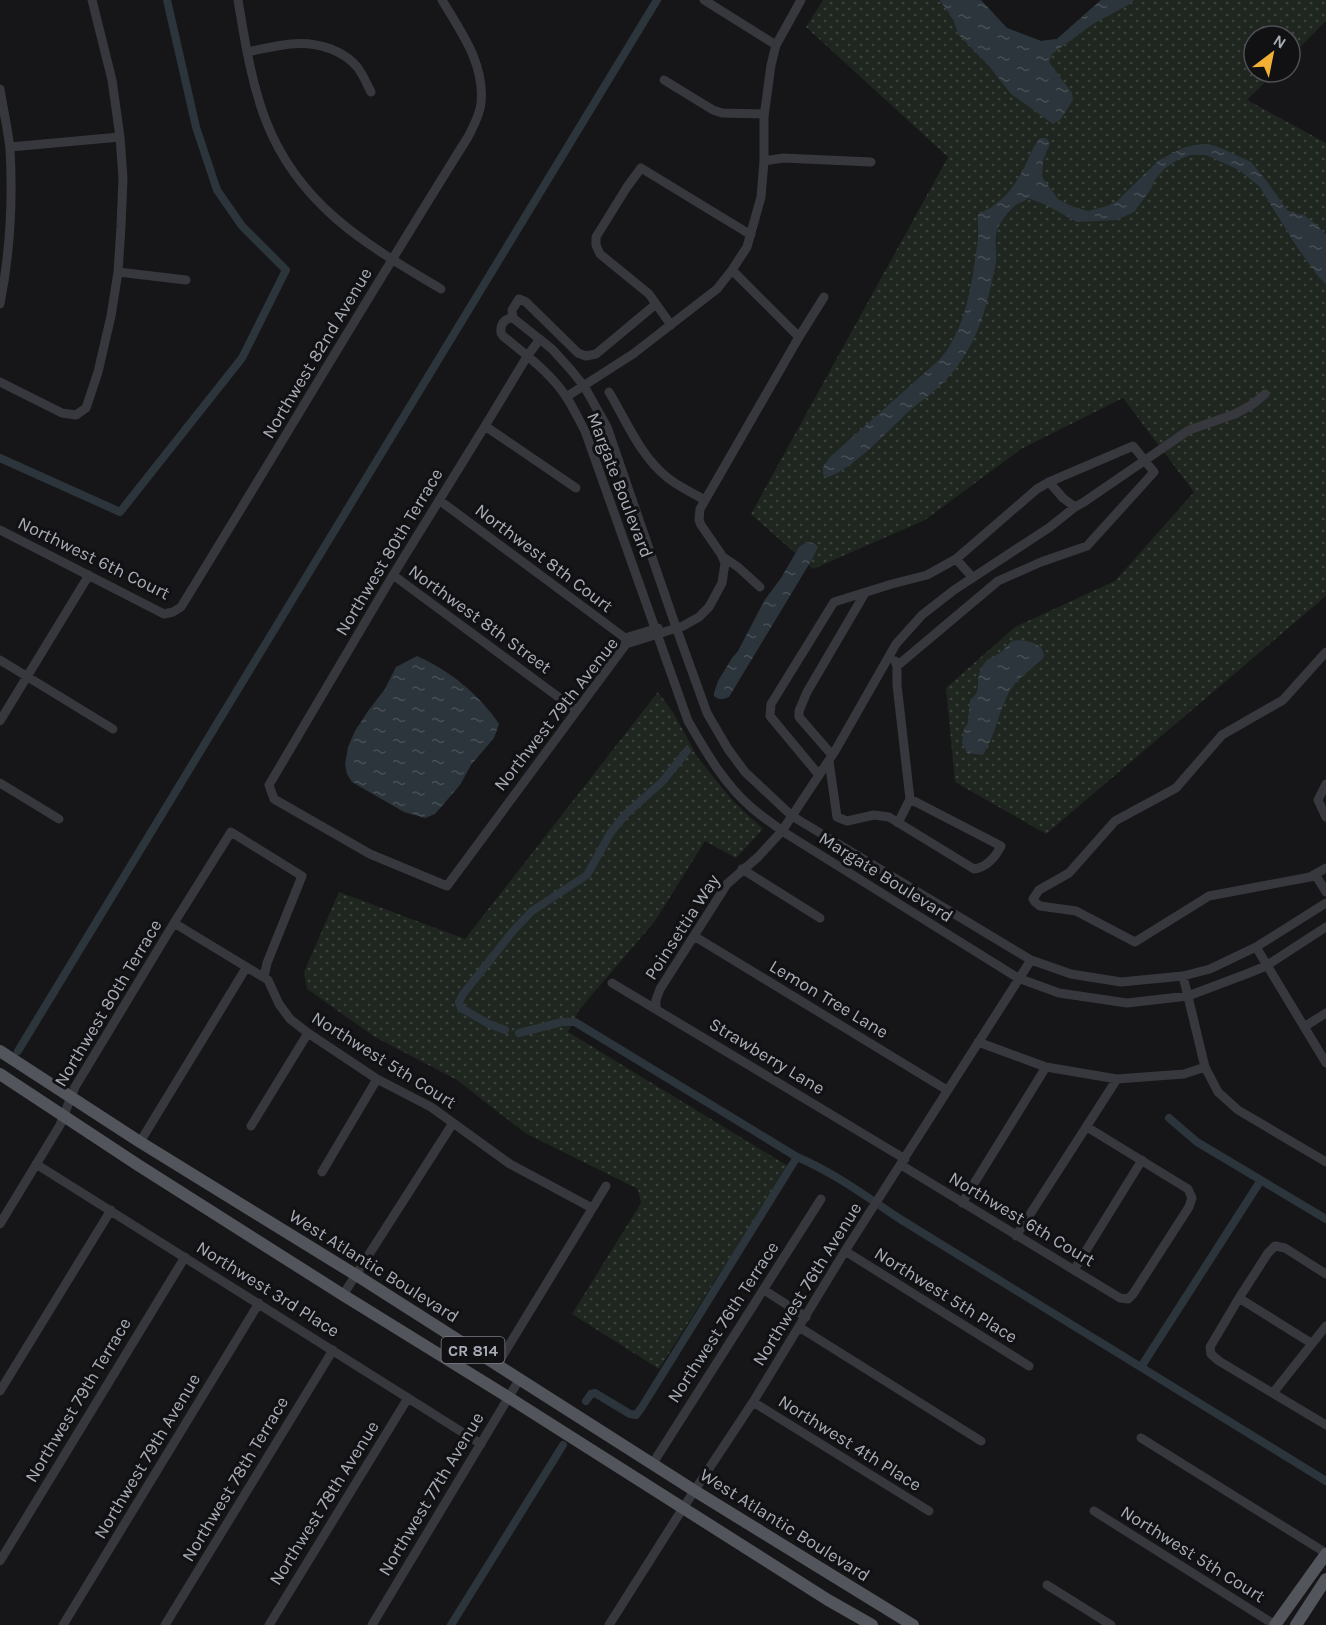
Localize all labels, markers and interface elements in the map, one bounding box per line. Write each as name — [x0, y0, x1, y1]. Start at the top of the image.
north arrow — [1242, 24, 1302, 84]
text: N — [1270, 31, 1290, 53]
street label: Northwest 82nd Avenue — [257, 263, 377, 443]
street label: Margate Boulevard — [582, 409, 658, 561]
street label: Northwest 80th Terrace — [330, 464, 448, 640]
street label: Northwest 8th Court — [471, 499, 618, 617]
street label: Northwest 6th Court — [14, 512, 174, 604]
street label: Northwest 8th Street — [404, 560, 556, 678]
street label: Northwest 79th Avenue — [489, 633, 623, 795]
street label: Margate Boulevard — [815, 827, 957, 927]
street label: Poinsettia Way — [640, 869, 725, 984]
street label: Northwest 80th Terrace — [49, 915, 167, 1091]
street label: Lemon Tree Lane — [766, 955, 892, 1043]
street label: Northwest 5th Court — [308, 1007, 460, 1113]
street label: Strawberry Lane — [705, 1013, 829, 1099]
street label: Northwest 6th Court — [945, 1167, 1099, 1271]
street label: Northwest 76th Avenue — [748, 1198, 866, 1370]
street label: West Atlantic Boulevard — [285, 1205, 463, 1327]
street label: Northwest 3rd Place — [192, 1236, 344, 1342]
street label: Northwest 76th Terrace — [663, 1237, 783, 1407]
street label: Northwest 5th Place — [870, 1242, 1022, 1348]
street label: Northwest 79th Terrace — [20, 1314, 136, 1486]
road number: CR 814 — [442, 1337, 504, 1363]
street label: Northwest 79th Avenue — [89, 1369, 205, 1543]
street label: Northwest 4th Place — [774, 1390, 926, 1496]
street label: Northwest 78th Terrace — [177, 1392, 293, 1566]
street label: Northwest 77th Avenue — [373, 1408, 489, 1580]
street label: Northwest 78th Avenue — [264, 1417, 384, 1589]
street label: West Atlantic Boulevard — [696, 1464, 874, 1586]
street label: Northwest 5th Court — [1117, 1501, 1269, 1607]

